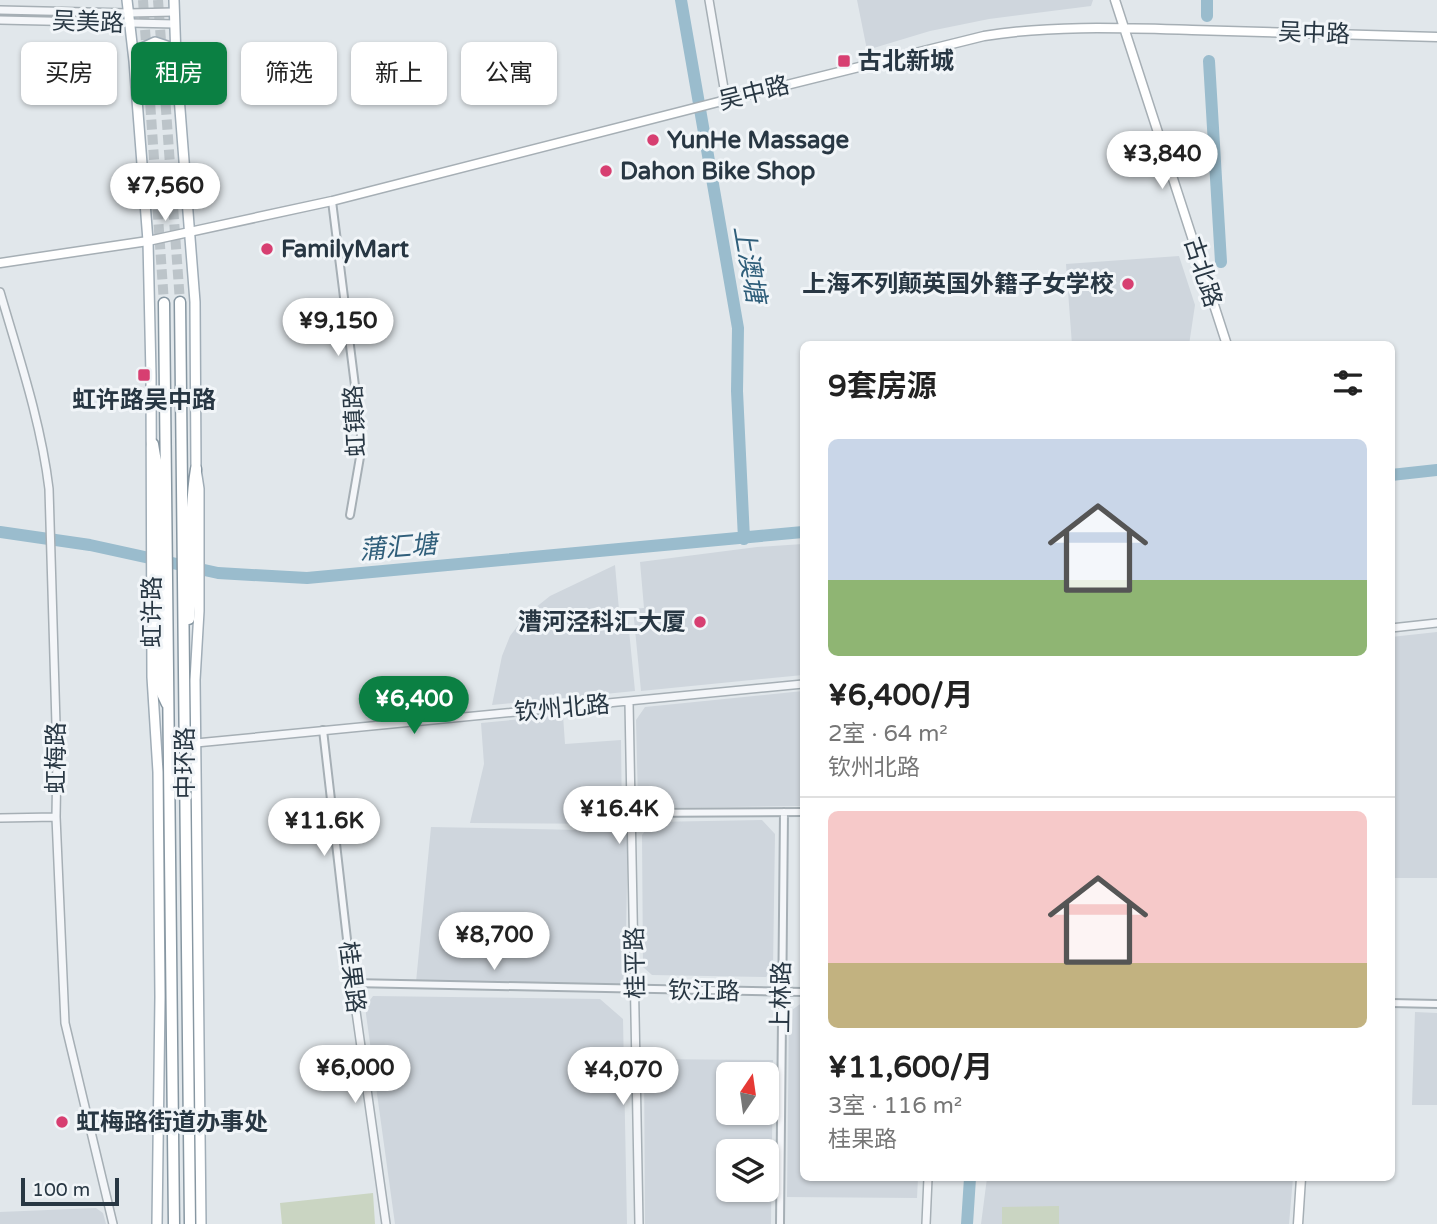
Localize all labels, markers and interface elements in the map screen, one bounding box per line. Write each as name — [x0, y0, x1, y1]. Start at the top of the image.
street label: 吴美路 — [51, 7, 124, 38]
street label: 吴中路 — [1277, 18, 1350, 49]
chip: 买房 — [21, 42, 117, 105]
chip: 租房 — [131, 42, 227, 105]
chip: 筛选 — [241, 42, 337, 105]
chip: 新上 — [351, 42, 447, 105]
chip: 公寓 — [461, 42, 557, 105]
place label: 古北新城 — [858, 47, 954, 76]
marker: 古北新城 — [836, 53, 852, 69]
street label: 吴中路 — [716, 71, 793, 116]
place label: YunHe Massage — [667, 126, 850, 155]
marker: YunHe Massage — [645, 132, 661, 148]
pin: ¥3,840 — [1105, 132, 1219, 191]
text: ¥3,840 — [1123, 140, 1201, 168]
place label: Dahon Bike Shop — [620, 157, 815, 186]
marker: Dahon Bike Shop — [598, 163, 614, 179]
pin: ¥7,560 — [108, 164, 222, 223]
text: ¥7,560 — [126, 172, 204, 200]
water label: 上澳塘 — [727, 223, 772, 309]
street label: 古北路 — [1178, 233, 1227, 311]
place label: FamilyMart — [281, 235, 410, 264]
marker: FamilyMart — [259, 241, 275, 257]
place label: 上海不列颠英国外籍子女学校 — [802, 270, 1114, 299]
marker: 上海不列颠英国外籍子女学校 — [1120, 276, 1136, 292]
pin: ¥9,150 — [281, 298, 395, 358]
text: ¥9,150 — [299, 307, 377, 335]
icon: filters — [1329, 364, 1367, 402]
marker: 虹许路吴中路 — [136, 367, 152, 383]
text: 9套房源 — [828, 368, 937, 405]
street label: 虹镇路 — [339, 384, 372, 458]
place label: 虹许路吴中路 — [72, 386, 216, 415]
icon: home — [1035, 485, 1161, 611]
water label: 蒲汇塘 — [358, 528, 442, 566]
street label: 虹许路 — [138, 576, 167, 648]
place label: 漕河泾科汇大厦 — [518, 608, 686, 637]
marker: 漕河泾科汇大厦 — [692, 614, 708, 630]
pin: ¥6,400 — [357, 676, 471, 736]
text: ¥6,400/月 — [828, 677, 974, 714]
text: ¥6,400 — [375, 685, 453, 713]
street label: 钦州北路 — [513, 690, 611, 727]
text: 2室 · 64 m² — [828, 720, 948, 748]
street label: 虹梅路 — [42, 722, 71, 794]
street label: 中环路 — [171, 727, 200, 799]
text: 钦州北路 — [828, 754, 920, 782]
pin: ¥16.4K — [562, 786, 676, 846]
text: ¥16.4K — [579, 795, 659, 823]
pin: ¥11.6K — [267, 798, 381, 858]
text: ¥11.6K — [284, 807, 364, 835]
icon: home — [1035, 857, 1161, 983]
pin: ¥8,700 — [437, 912, 551, 972]
text: ¥8,700 — [455, 921, 533, 949]
street label: 桂平路 — [620, 927, 651, 999]
street label: 桂果路 — [333, 940, 370, 1015]
street label: 上林路 — [766, 961, 797, 1033]
street label: 钦江路 — [668, 976, 740, 1007]
pin: ¥6,000 — [298, 1046, 412, 1105]
pin: ¥4,070 — [566, 1048, 680, 1107]
text: ¥11,600/月 — [828, 1049, 993, 1086]
text: ¥6,000 — [316, 1054, 394, 1082]
text: ¥4,070 — [584, 1056, 662, 1084]
north arrow — [716, 1062, 779, 1125]
map controls — [716, 1062, 779, 1202]
text: 3室 · 116 m² — [828, 1092, 962, 1120]
place label: 虹梅路街道办事处 — [76, 1108, 268, 1137]
marker: 虹梅路街道办事处 — [54, 1114, 70, 1130]
text: 桂果路 — [828, 1126, 897, 1154]
button: layers — [716, 1139, 779, 1202]
scale bar — [21, 1175, 119, 1207]
text: 100 m — [32, 1179, 90, 1201]

